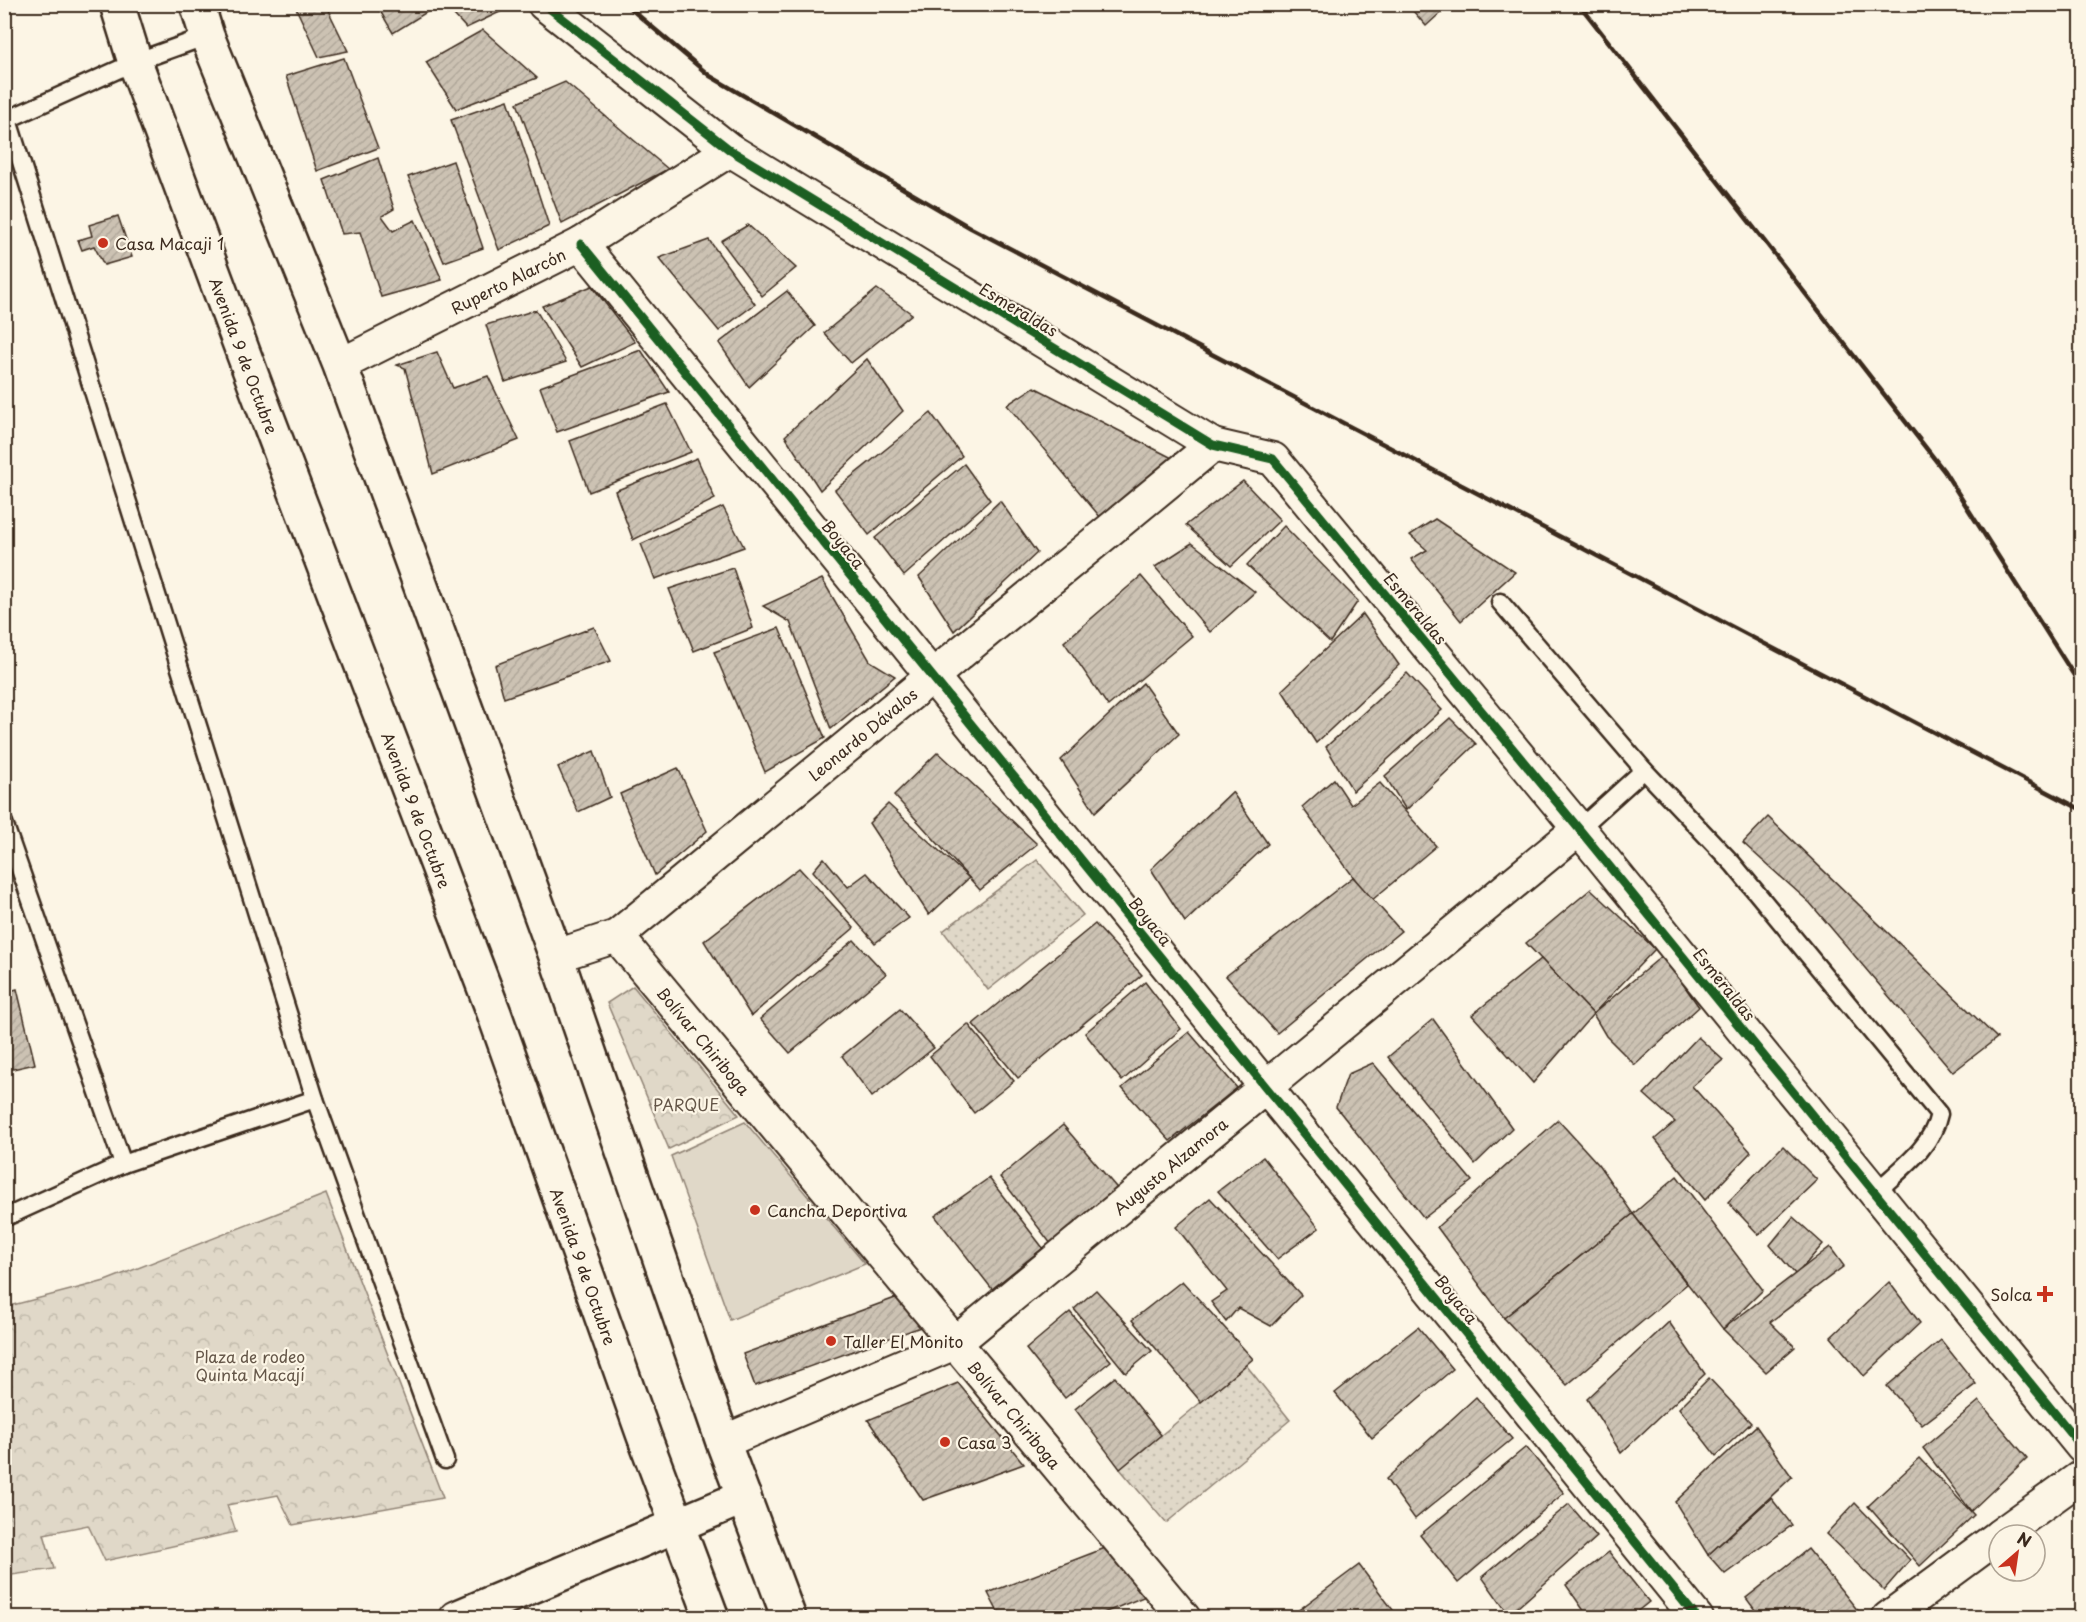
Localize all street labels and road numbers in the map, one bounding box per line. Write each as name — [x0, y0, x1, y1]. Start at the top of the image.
street label: Ruperto Alarcón — [446, 242, 570, 320]
street label: Avenida 9 de Octubre — [204, 274, 285, 437]
street label: Esmeraldas — [975, 276, 1063, 342]
street label: Boyaca — [817, 514, 871, 574]
street label: Esmeraldas — [1379, 567, 1453, 649]
street label: Leonardo Dávalos — [803, 682, 922, 786]
street label: Avenida 9 de Octubre — [376, 728, 457, 892]
street label: Boyaca — [1124, 891, 1178, 951]
street label: Esmeraldas — [1688, 942, 1762, 1026]
street label: Bolívar Chiriboga — [652, 981, 757, 1101]
street label: Augusto Alzamora — [1108, 1111, 1233, 1220]
street label: Avenida 9 de Octubre — [545, 1184, 623, 1348]
street label: Boyaca — [1430, 1269, 1484, 1329]
street label: Bolívar Chiriboga — [962, 1355, 1067, 1474]

